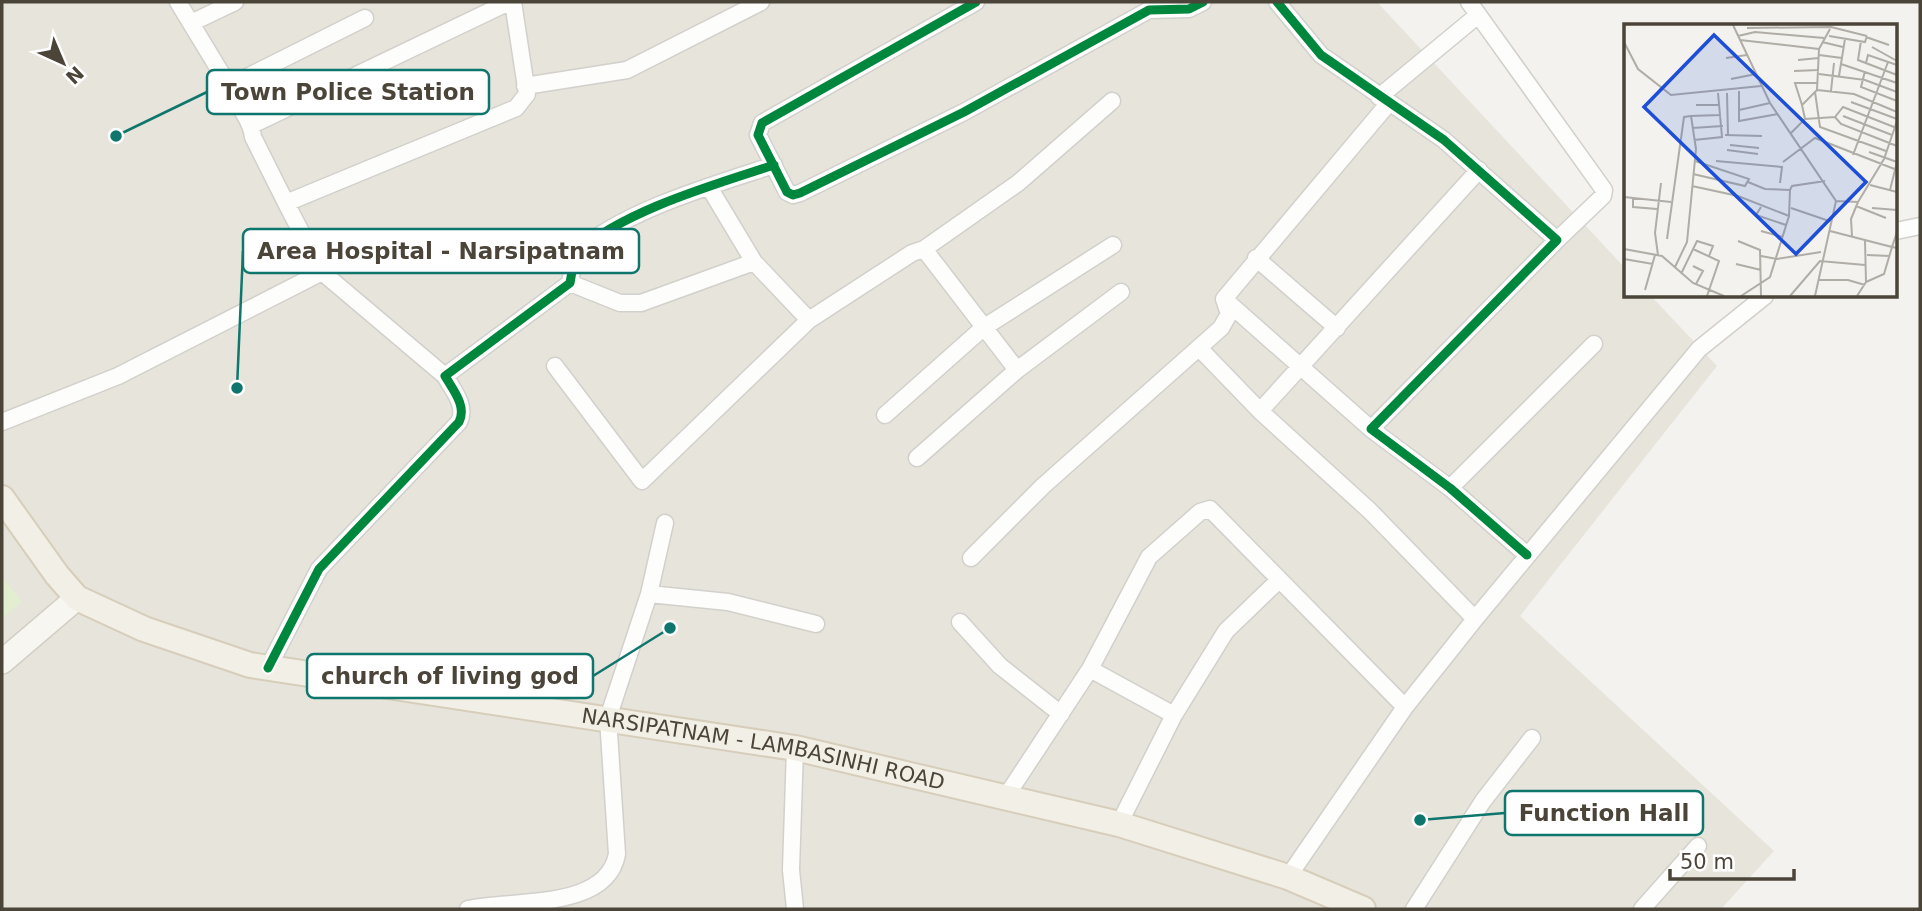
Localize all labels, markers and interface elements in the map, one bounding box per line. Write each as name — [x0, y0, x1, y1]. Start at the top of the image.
inset map — [1624, 24, 1898, 298]
north arrow — [28, 28, 98, 98]
text: N — [61, 62, 88, 89]
callout: Town Police Station — [207, 70, 489, 114]
text: Town Police Station — [221, 79, 475, 105]
callout: Area Hospital - Narsipatnam — [243, 229, 639, 273]
text: Area Hospital - Narsipatnam — [257, 238, 625, 264]
callout: church of living god — [307, 654, 593, 698]
text: church of living god — [321, 663, 579, 689]
street label: NARSIPATNAM - LAMBASINHI ROAD — [580, 704, 947, 795]
callout: Function Hall — [1505, 791, 1703, 835]
text: Function Hall — [1519, 800, 1689, 826]
scale bar — [1670, 838, 1794, 882]
text: 50 m — [1680, 850, 1734, 874]

